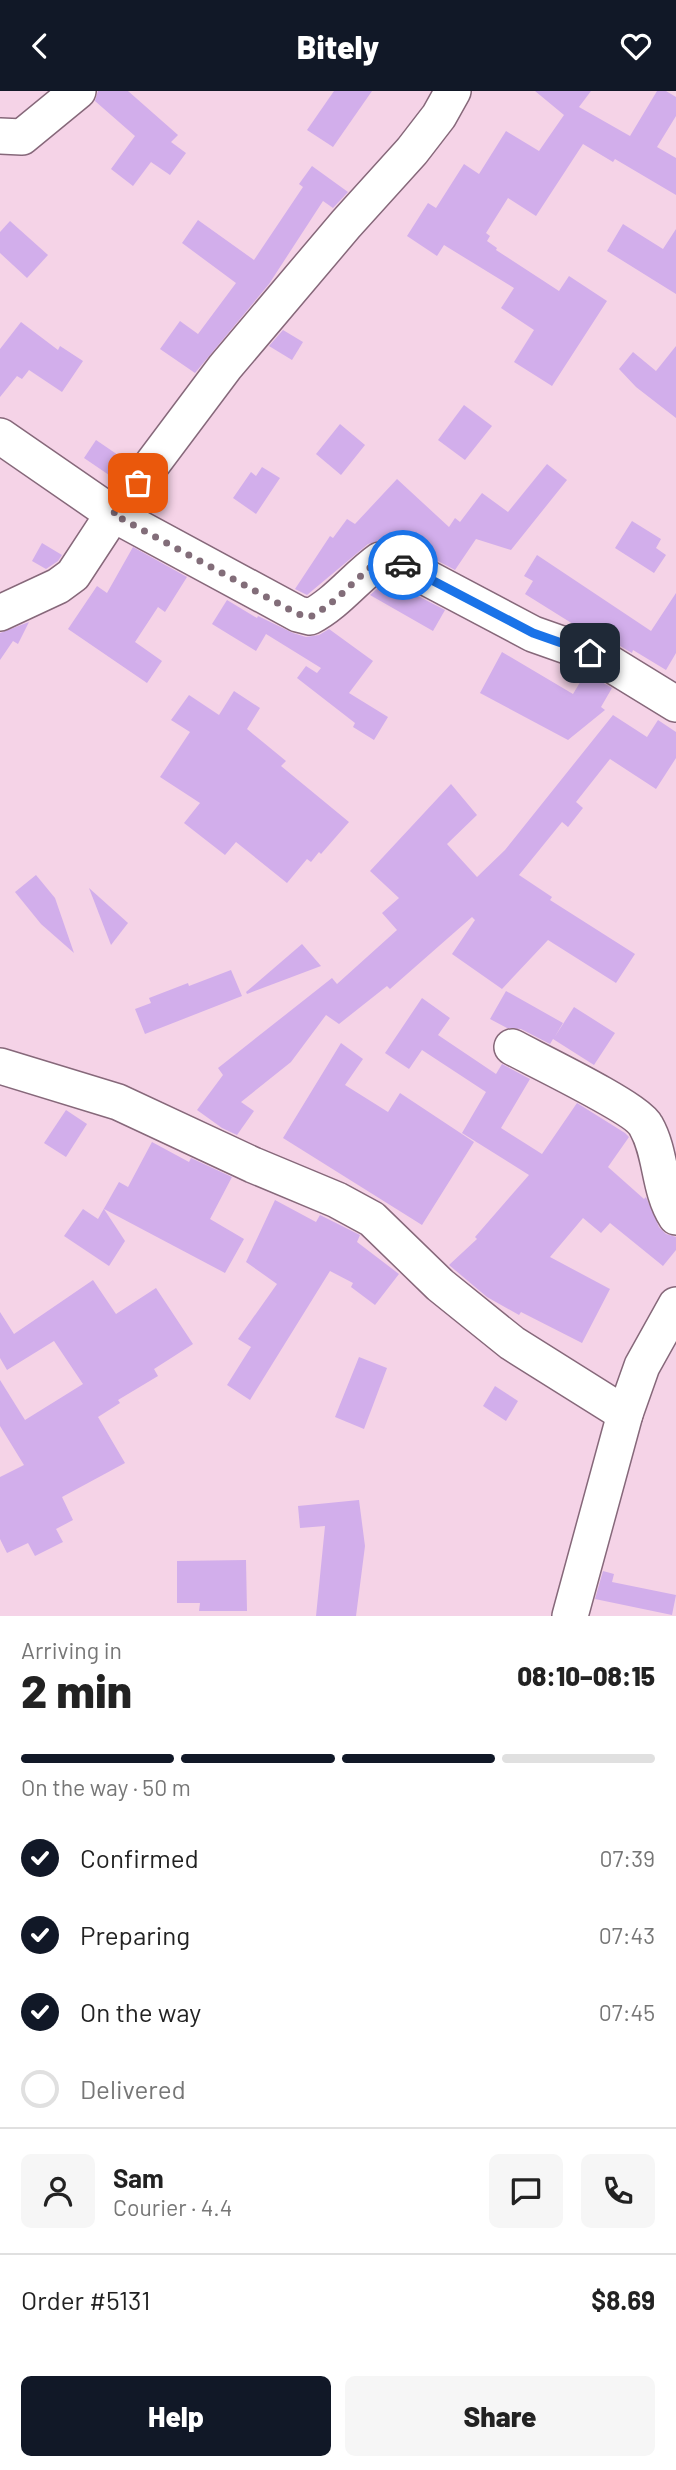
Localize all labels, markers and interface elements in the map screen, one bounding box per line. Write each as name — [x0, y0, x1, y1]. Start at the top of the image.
icon: back — [21, 27, 59, 65]
text: Bitely — [297, 27, 379, 65]
icon: heart — [617, 27, 655, 65]
pin — [108, 453, 168, 513]
icon: bag — [119, 464, 157, 502]
courier — [368, 530, 438, 600]
icon: car — [384, 546, 422, 584]
pin — [560, 623, 620, 683]
icon: home — [571, 634, 609, 672]
text: Arriving in — [21, 1636, 122, 1664]
text: 08:10–08:15 — [517, 1660, 655, 1691]
text: 2 min — [21, 1662, 132, 1717]
text: On the way · 50 m — [21, 1773, 191, 1801]
icon: check — [21, 1839, 59, 1877]
text: Confirmed — [80, 1842, 199, 1873]
text: 07:39 — [600, 1844, 655, 1872]
icon: check — [21, 1916, 59, 1954]
text: Preparing — [80, 1919, 190, 1950]
text: 07:43 — [599, 1921, 655, 1949]
icon: check — [21, 1993, 59, 2031]
text: On the way — [80, 1996, 201, 2027]
text: 07:45 — [599, 1998, 655, 2026]
text: Delivered — [80, 2073, 186, 2104]
button: person — [21, 2154, 95, 2228]
button: chat — [489, 2154, 563, 2228]
button: phone — [581, 2154, 655, 2228]
text: Sam — [113, 2162, 164, 2193]
text: Courier · 4.4 — [113, 2193, 232, 2221]
text: Order #5131 — [21, 2284, 150, 2315]
text: $8.69 — [591, 2284, 655, 2315]
button: Help — [21, 2376, 331, 2456]
button: Share — [345, 2376, 655, 2456]

